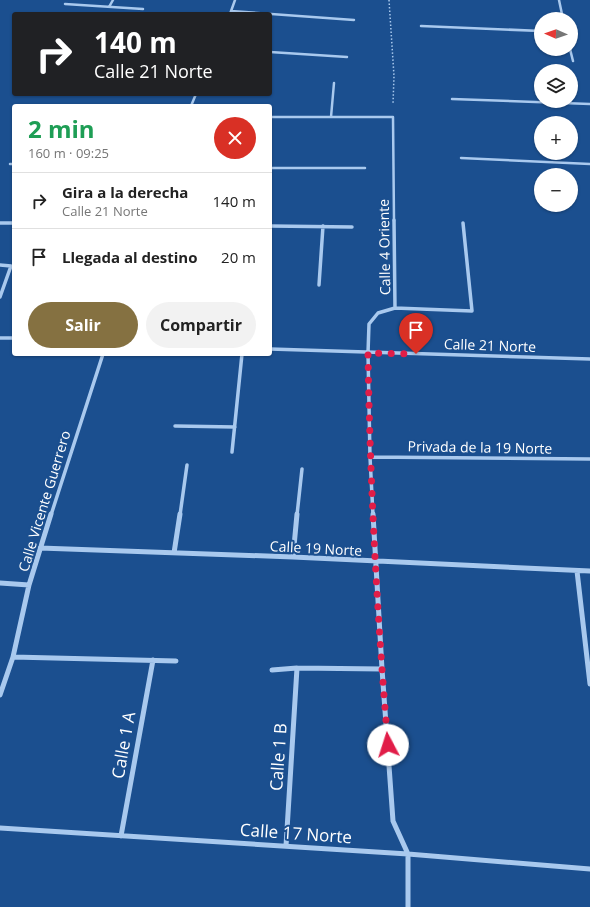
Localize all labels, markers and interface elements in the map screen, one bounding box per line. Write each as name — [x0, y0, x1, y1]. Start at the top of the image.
north arrow — [534, 12, 578, 56]
map controls — [534, 12, 578, 212]
text: 140 m — [94, 23, 177, 61]
icon: right — [28, 28, 80, 80]
text: Calle 21 Norte — [94, 59, 213, 83]
button: layers — [534, 64, 578, 108]
text: 2 min — [28, 112, 95, 145]
button: + — [534, 116, 578, 160]
button: close — [214, 117, 256, 159]
text: 160 m · 09:25 — [28, 144, 109, 162]
button: − — [534, 168, 578, 212]
text: Gira a la derecha — [62, 182, 188, 202]
icon: right — [28, 190, 50, 212]
text: 140 m — [212, 191, 256, 211]
street label: Calle 4 Oriente — [374, 199, 394, 295]
text: Calle 21 Norte — [62, 202, 148, 220]
icon: arrive — [28, 246, 50, 268]
text: Llegada al destino — [62, 247, 197, 267]
text: 20 m — [221, 247, 256, 267]
button: Salir — [28, 302, 138, 348]
button: Compartir — [146, 302, 256, 348]
pin — [399, 313, 433, 354]
icon: arrive — [405, 319, 427, 341]
street label: Calle 21 Norte — [444, 334, 537, 356]
street label: Calle Vicente Guerrero — [13, 428, 75, 574]
street label: Privada de la 19 Norte — [408, 436, 553, 458]
street label: Calle 19 Norte — [269, 536, 363, 560]
street label: Calle 1 A — [106, 709, 140, 780]
street label: Calle 1 B — [264, 722, 292, 792]
position arrow — [367, 724, 409, 766]
street label: Calle 17 Norte — [239, 818, 353, 848]

